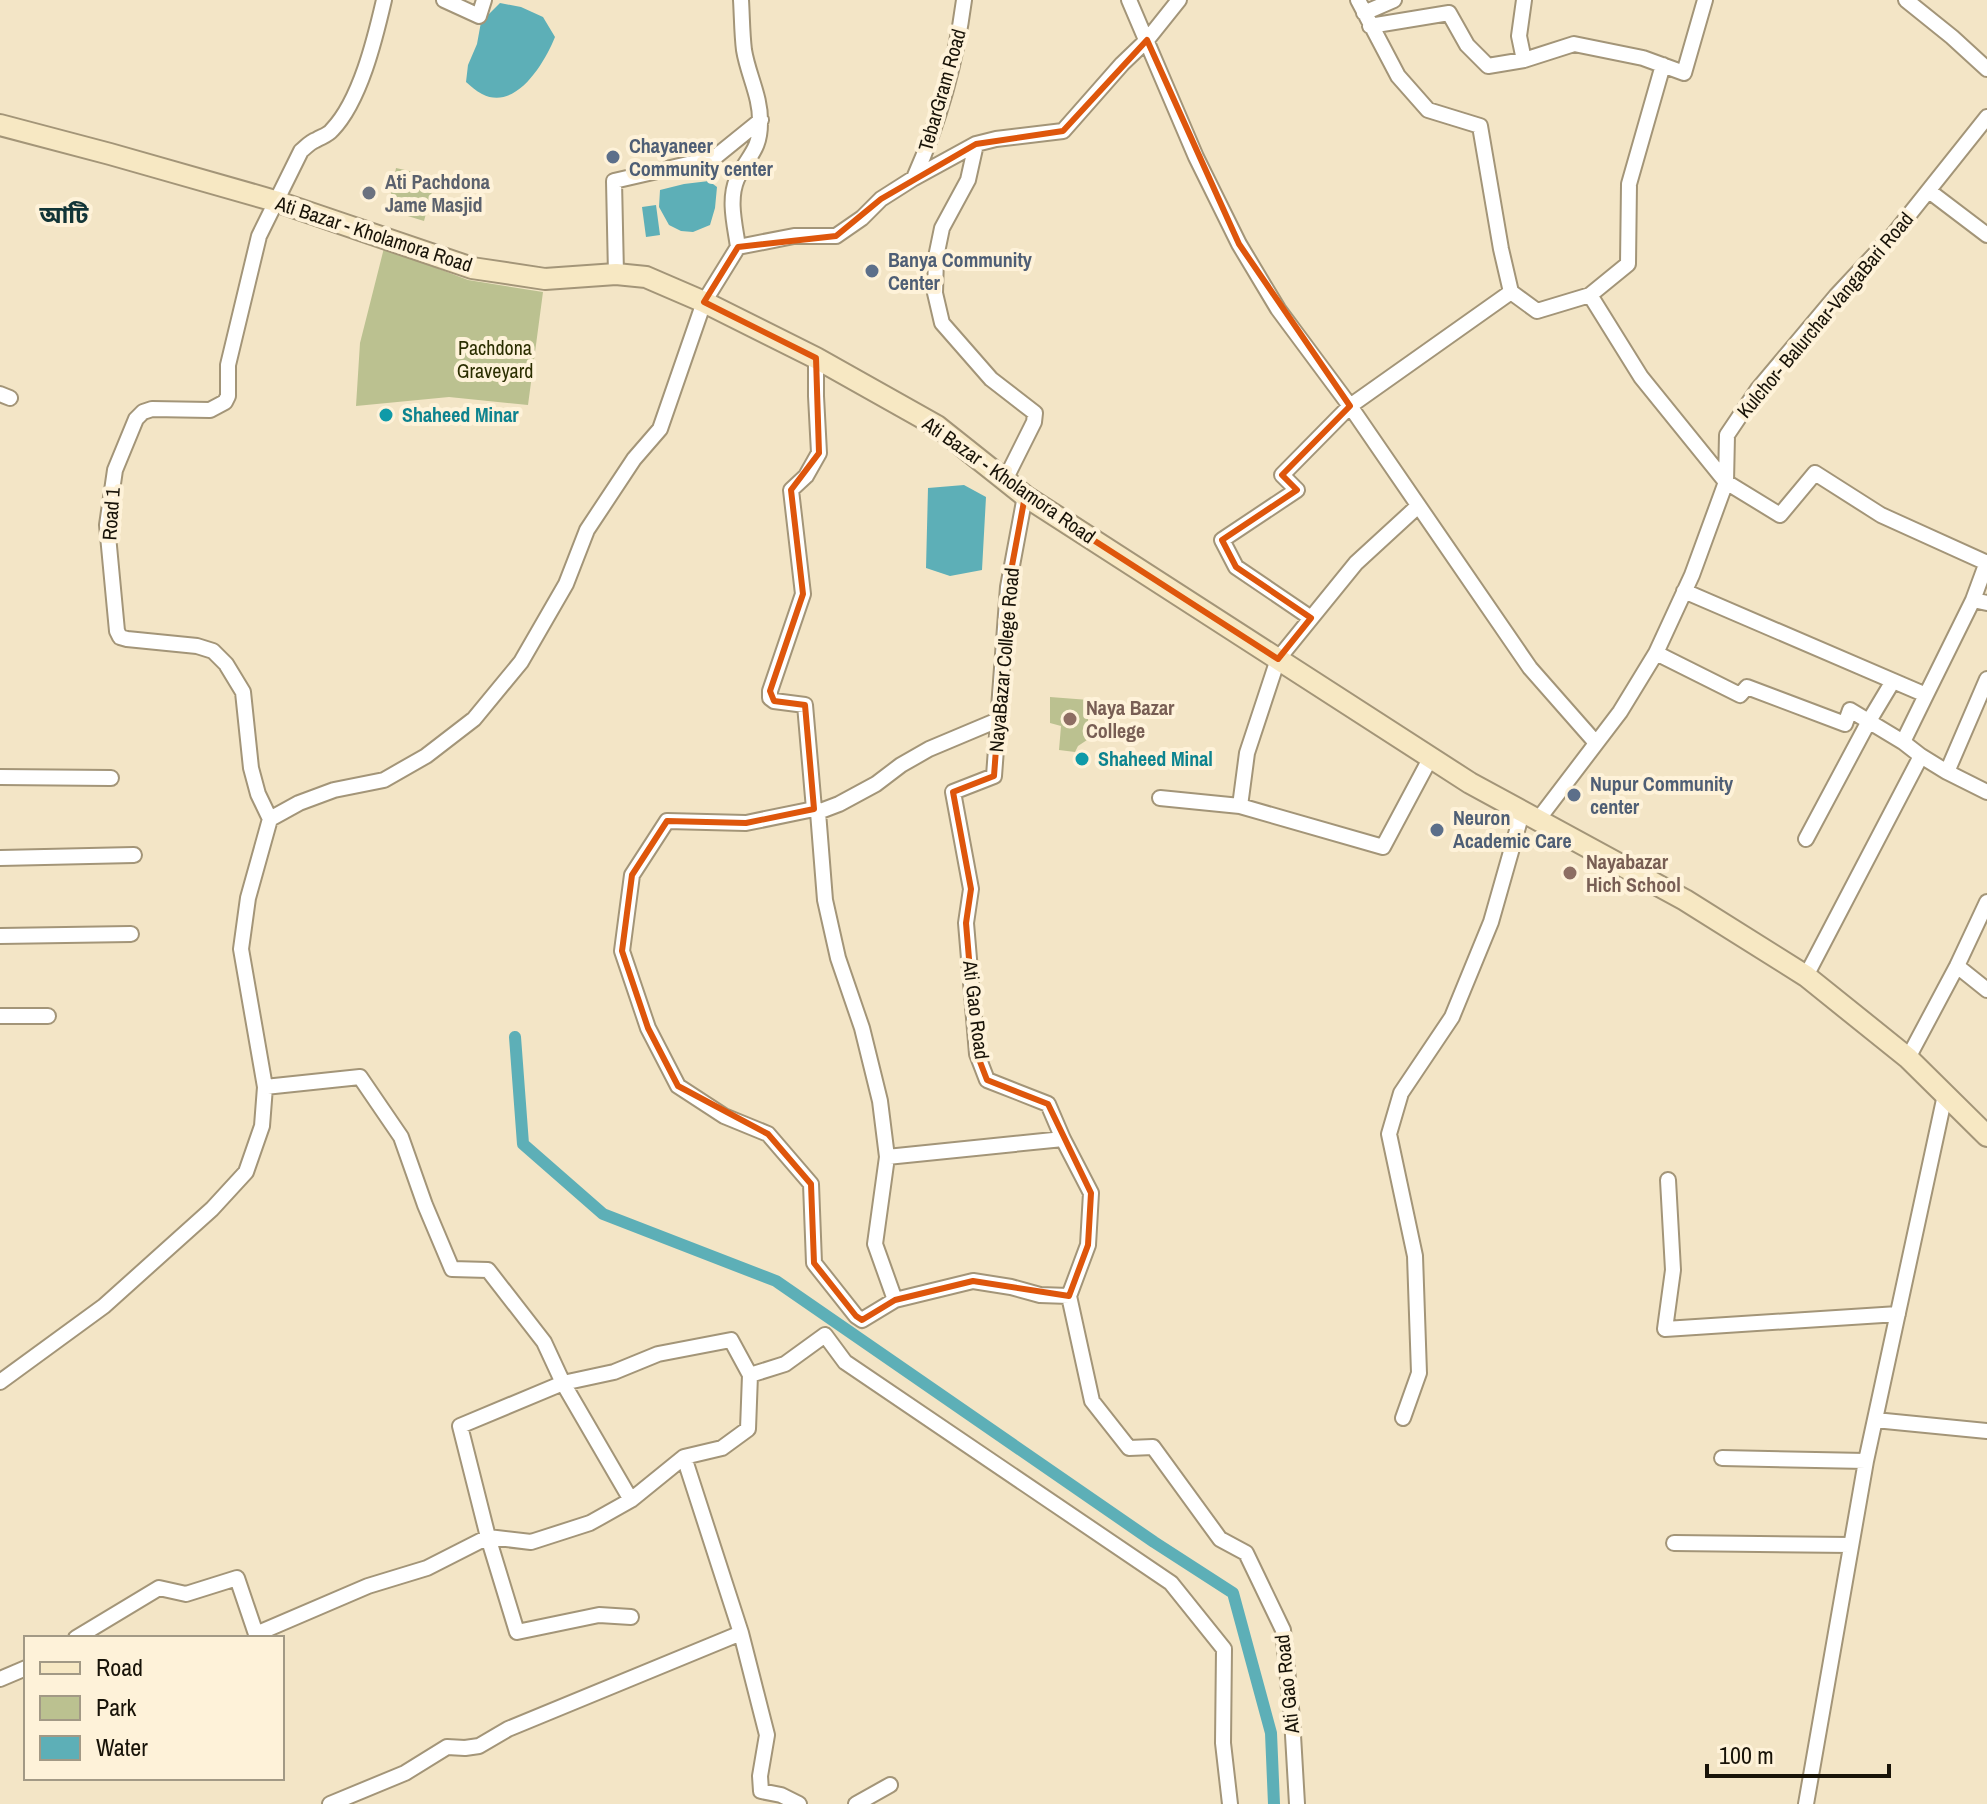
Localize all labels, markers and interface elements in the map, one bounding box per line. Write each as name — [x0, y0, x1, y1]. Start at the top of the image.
street label: TebarGram Road — [911, 26, 972, 154]
place label: Chayaneer Community center — [629, 132, 774, 182]
marker: Chayaneer Community center — [604, 148, 622, 166]
place label: Ati Pachdona Jame Masjid — [385, 168, 490, 218]
marker: Ati Pachdona Jame Masjid — [360, 184, 378, 202]
street label: Ati Bazar - Kholamora Road — [271, 189, 476, 278]
district label: আটি — [38, 198, 89, 230]
street label: Kulchor- Balurchar-VangaBari Road — [1730, 206, 1919, 423]
place label: Banya Community Center — [888, 246, 1033, 296]
marker: Banya Community Center — [863, 262, 881, 280]
park label: Pachdona Graveyard — [457, 334, 533, 384]
place label: Shaheed Minar — [402, 401, 519, 428]
marker: Shaheed Minar — [377, 406, 395, 424]
street label: Ati Bazar - Kholamora Road — [917, 409, 1101, 549]
street label: Road 1 — [95, 487, 126, 541]
street label: NayaBazar College Road — [982, 567, 1025, 753]
place label: Naya Bazar College — [1086, 694, 1175, 744]
marker: Naya Bazar College — [1061, 710, 1079, 728]
place label: Shaheed Minal — [1098, 745, 1213, 772]
marker: Shaheed Minal — [1073, 750, 1091, 768]
place label: Nupur Community center — [1590, 770, 1734, 820]
marker: Nupur Community center — [1565, 786, 1583, 804]
place label: Neuron Academic Care — [1453, 804, 1572, 854]
marker: Neuron Academic Care — [1428, 821, 1446, 839]
place label: Nayabazar Hich School — [1586, 848, 1681, 898]
marker: Nayabazar Hich School — [1561, 864, 1579, 882]
street label: Ati Gao Road — [957, 958, 996, 1061]
street label: Ati Gao Road — [1268, 1633, 1305, 1736]
legend — [24, 1636, 284, 1780]
text: Road — [96, 1651, 143, 1683]
text: Park — [96, 1691, 137, 1723]
scale bar — [1707, 1728, 1889, 1778]
text: Water — [96, 1731, 148, 1763]
text: 100 m — [1719, 1739, 1774, 1771]

